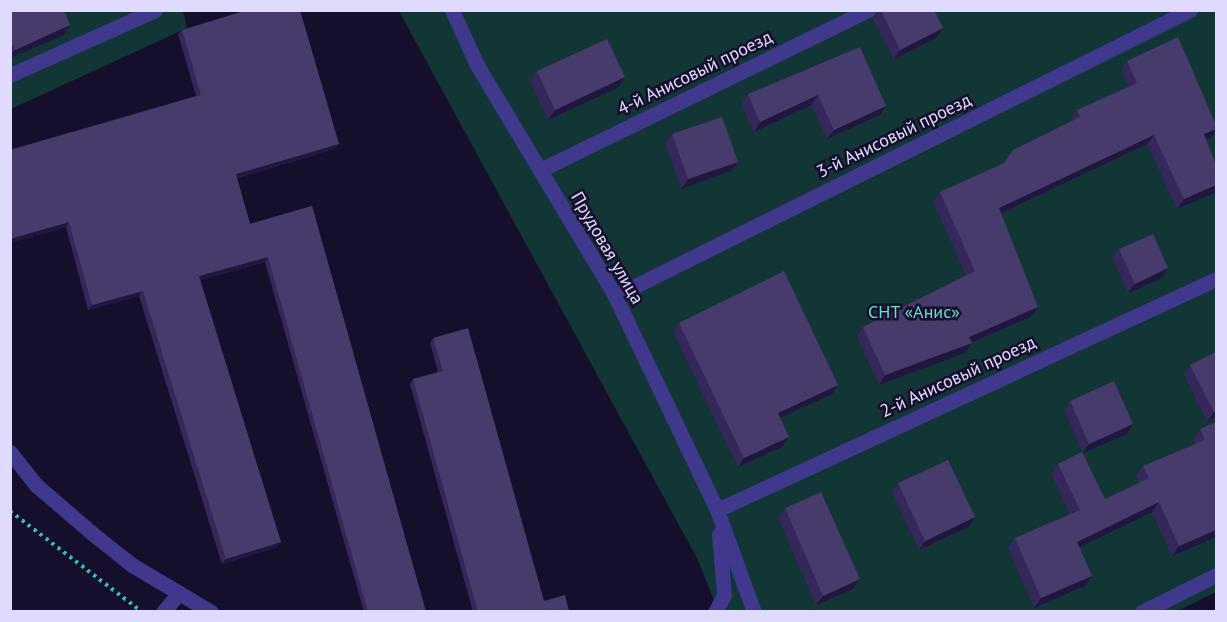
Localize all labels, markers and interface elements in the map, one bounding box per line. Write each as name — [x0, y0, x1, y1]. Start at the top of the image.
street label: 4-й Анисовый проезд — [614, 26, 776, 120]
street label: 3-й Анисовый проезд — [813, 89, 975, 183]
street label: Прудовая улица — [566, 188, 648, 308]
park label: СНТ «Анис» — [868, 301, 960, 323]
street label: 2-й Анисовый проезд — [877, 331, 1039, 423]

